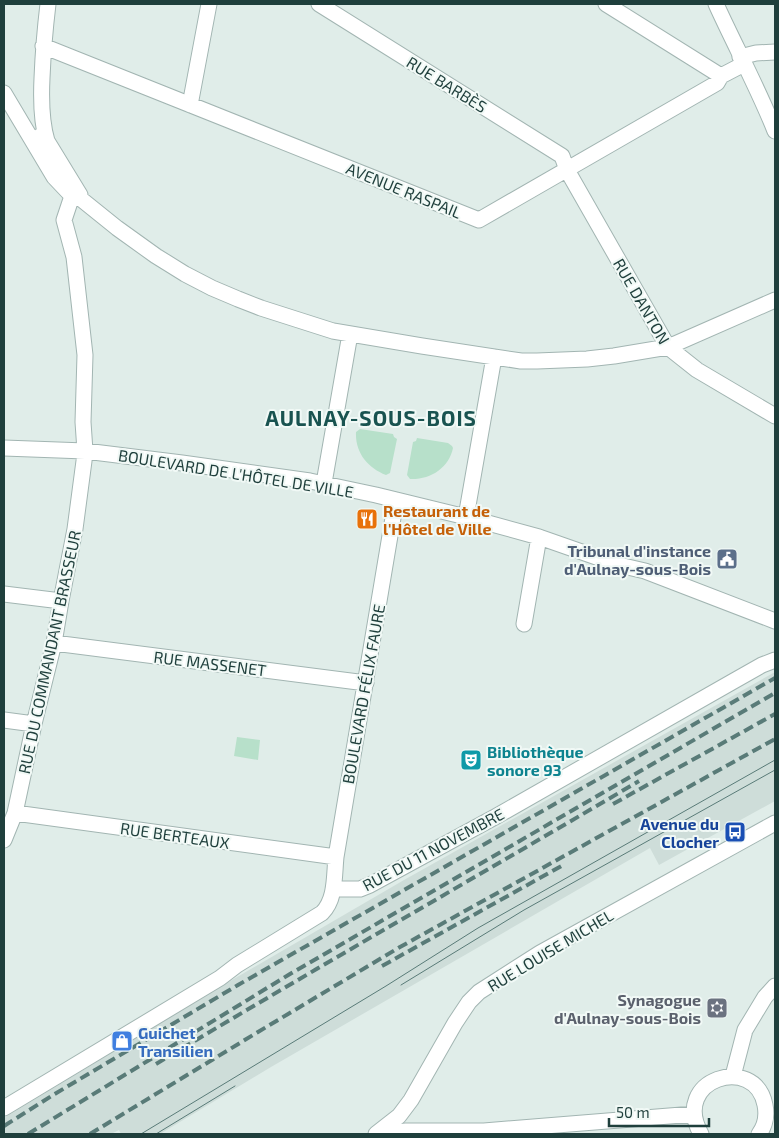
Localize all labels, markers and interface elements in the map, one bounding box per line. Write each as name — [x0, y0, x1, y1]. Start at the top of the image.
street label: RUE BARBÈS — [404, 52, 491, 116]
street label: AVENUE RASPAIL — [344, 158, 464, 222]
street label: RUE DANTON — [610, 255, 674, 347]
district label: AULNAY-SOUS-BOIS — [265, 405, 477, 430]
street label: BOULEVARD DE L'HÔTEL DE VILLE — [117, 445, 355, 501]
place label: Restaurant de l'Hôtel de Ville — [383, 501, 492, 538]
restaurant icon: Restaurant de l'Hôtel de Ville — [355, 507, 379, 531]
street label: RUE DU COMMANDANT BRASSEUR — [14, 528, 84, 775]
place label: Tribunal d'instance d'Aulnay-sous-Bois — [564, 541, 711, 579]
public building icon: Tribunal d'instance d'Aulnay-sous-Bois — [715, 547, 739, 571]
street label: BOULEVARD FÉLIX FAURE — [338, 603, 388, 785]
street label: RUE MASSENET — [153, 647, 267, 679]
place label: Bibliothèque sonore 93 — [487, 742, 583, 779]
theatre icon: Bibliothèque sonore 93 — [459, 748, 483, 772]
street label: RUE DU 11 NOVEMBRE — [359, 804, 507, 894]
place label: Avenue du Clocher — [640, 814, 719, 851]
street label: RUE BERTEAUX — [119, 818, 231, 852]
bus stop icon: Avenue du Clocher — [723, 820, 747, 844]
street label: RUE LOUISE MICHEL — [484, 905, 616, 995]
place label: Synagogue d'Aulnay-sous-Bois — [554, 990, 701, 1028]
synagogue icon: Synagogue d'Aulnay-sous-Bois — [705, 996, 729, 1020]
place label: Guichet Transilien — [138, 1023, 213, 1060]
shop icon: Guichet Transilien — [110, 1029, 134, 1053]
scale bar — [609, 1096, 709, 1128]
text: 50 m — [616, 1103, 650, 1121]

